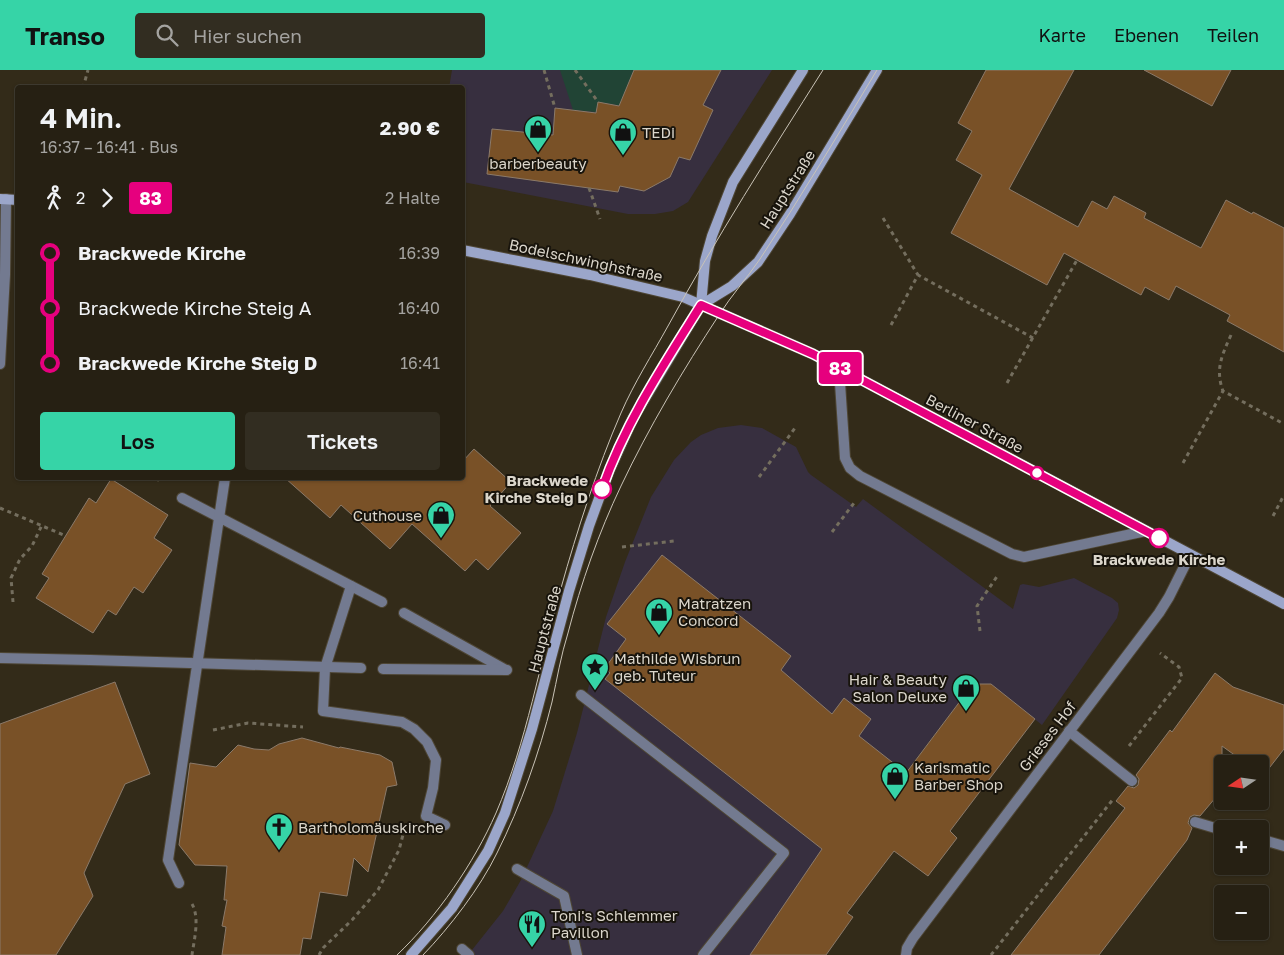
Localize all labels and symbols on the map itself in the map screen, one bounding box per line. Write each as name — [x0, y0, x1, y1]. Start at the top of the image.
shop icon: barberbeauty — [523, 114, 553, 153]
shop icon: TEDi — [608, 117, 638, 156]
place label: TEDi — [642, 123, 675, 141]
street label: Hauptstraße — [756, 146, 819, 232]
place label: barberbeauty — [489, 154, 587, 172]
street label: Bodelschwinghstraße — [508, 235, 665, 285]
line badge: 83 — [818, 352, 862, 384]
street label: Berliner Straße — [923, 390, 1027, 456]
unlabelled marker — [1030, 466, 1044, 480]
place label: Brackwede Kirche Steig D — [485, 471, 588, 506]
marker: Brackwede Kirche Steig D — [592, 479, 612, 499]
shop icon: Cuthouse — [426, 500, 456, 539]
place label: Cuthouse — [353, 506, 422, 524]
marker: Brackwede Kirche — [1149, 528, 1169, 548]
place label: Brackwede Kirche — [1093, 550, 1225, 568]
street label: Hauptstraße — [524, 583, 564, 675]
place label: Matratzen Concord — [678, 594, 751, 629]
shop icon: Matratzen Concord — [644, 597, 674, 636]
place label: Mathilde Wisbrun geb. Tuteur — [614, 649, 741, 684]
place icon: Mathilde Wisbrun geb. Tuteur — [580, 652, 610, 691]
place label: Hair & Beauty Salon Deluxe — [849, 670, 948, 705]
shop icon: Hair & Beauty Salon Deluxe — [951, 673, 981, 712]
street label: Grieses Hof — [1015, 697, 1080, 775]
north arrow — [1214, 755, 1269, 810]
place label: Karismatic Barber Shop — [914, 758, 1003, 793]
shop icon: Karismatic Barber Shop — [880, 761, 910, 800]
church icon: Bartholomäuskirche — [264, 812, 294, 851]
place label: Bartholomäuskirche — [298, 818, 444, 836]
place label: Toni's Schlemmer Pavillon — [551, 906, 678, 941]
restaurant icon: Toni's Schlemmer Pavillon — [517, 909, 547, 948]

